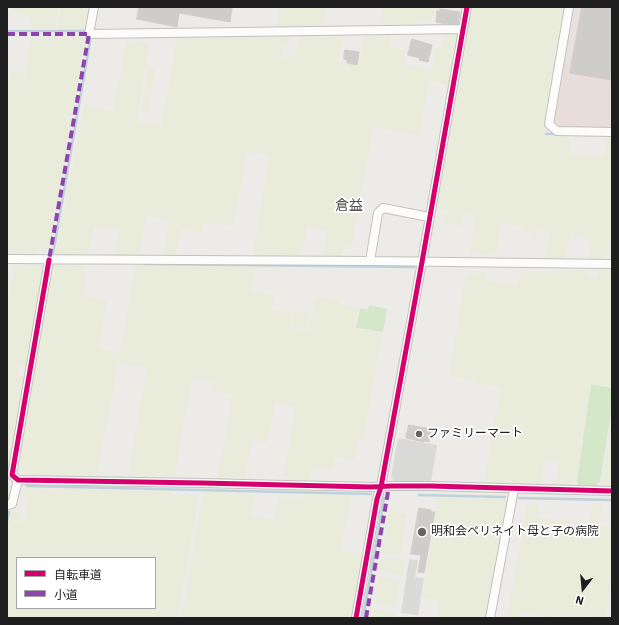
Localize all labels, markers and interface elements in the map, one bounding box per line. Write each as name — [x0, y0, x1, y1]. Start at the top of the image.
district label: 倉益 — [335, 198, 363, 214]
place label: ファミリーマート — [427, 427, 523, 441]
marker: ファミリーマート — [414, 429, 424, 439]
place label: 明和会ペリネイト母と子の病院 — [431, 525, 599, 539]
marker: 明和会ペリネイト母と子の病院 — [416, 526, 428, 538]
legend — [16, 557, 156, 609]
text: 自転車道 — [54, 567, 102, 582]
north arrow — [563, 569, 603, 609]
text: 小道 — [54, 587, 78, 602]
text: N — [574, 593, 585, 608]

